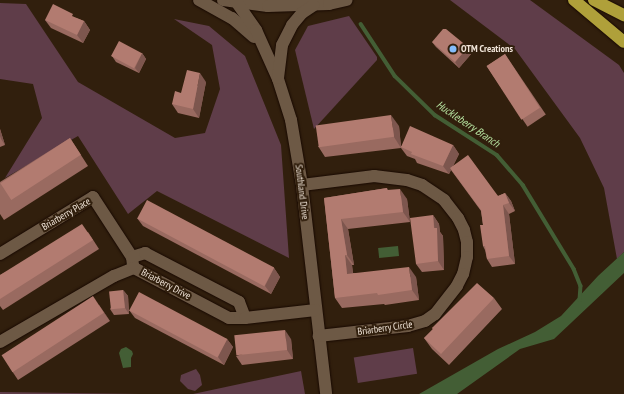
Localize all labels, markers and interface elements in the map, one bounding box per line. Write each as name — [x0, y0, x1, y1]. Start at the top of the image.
place label: OTM Creations — [461, 43, 513, 55]
marker: OTM Creations — [448, 44, 458, 54]
water label: Huckleberry Branch — [434, 98, 502, 150]
street label: Southland Drive — [293, 164, 311, 220]
street label: Briarberry Place — [39, 195, 93, 233]
street label: Briarberry Drive — [139, 266, 193, 302]
street label: Briarberry Circle — [357, 318, 413, 338]

